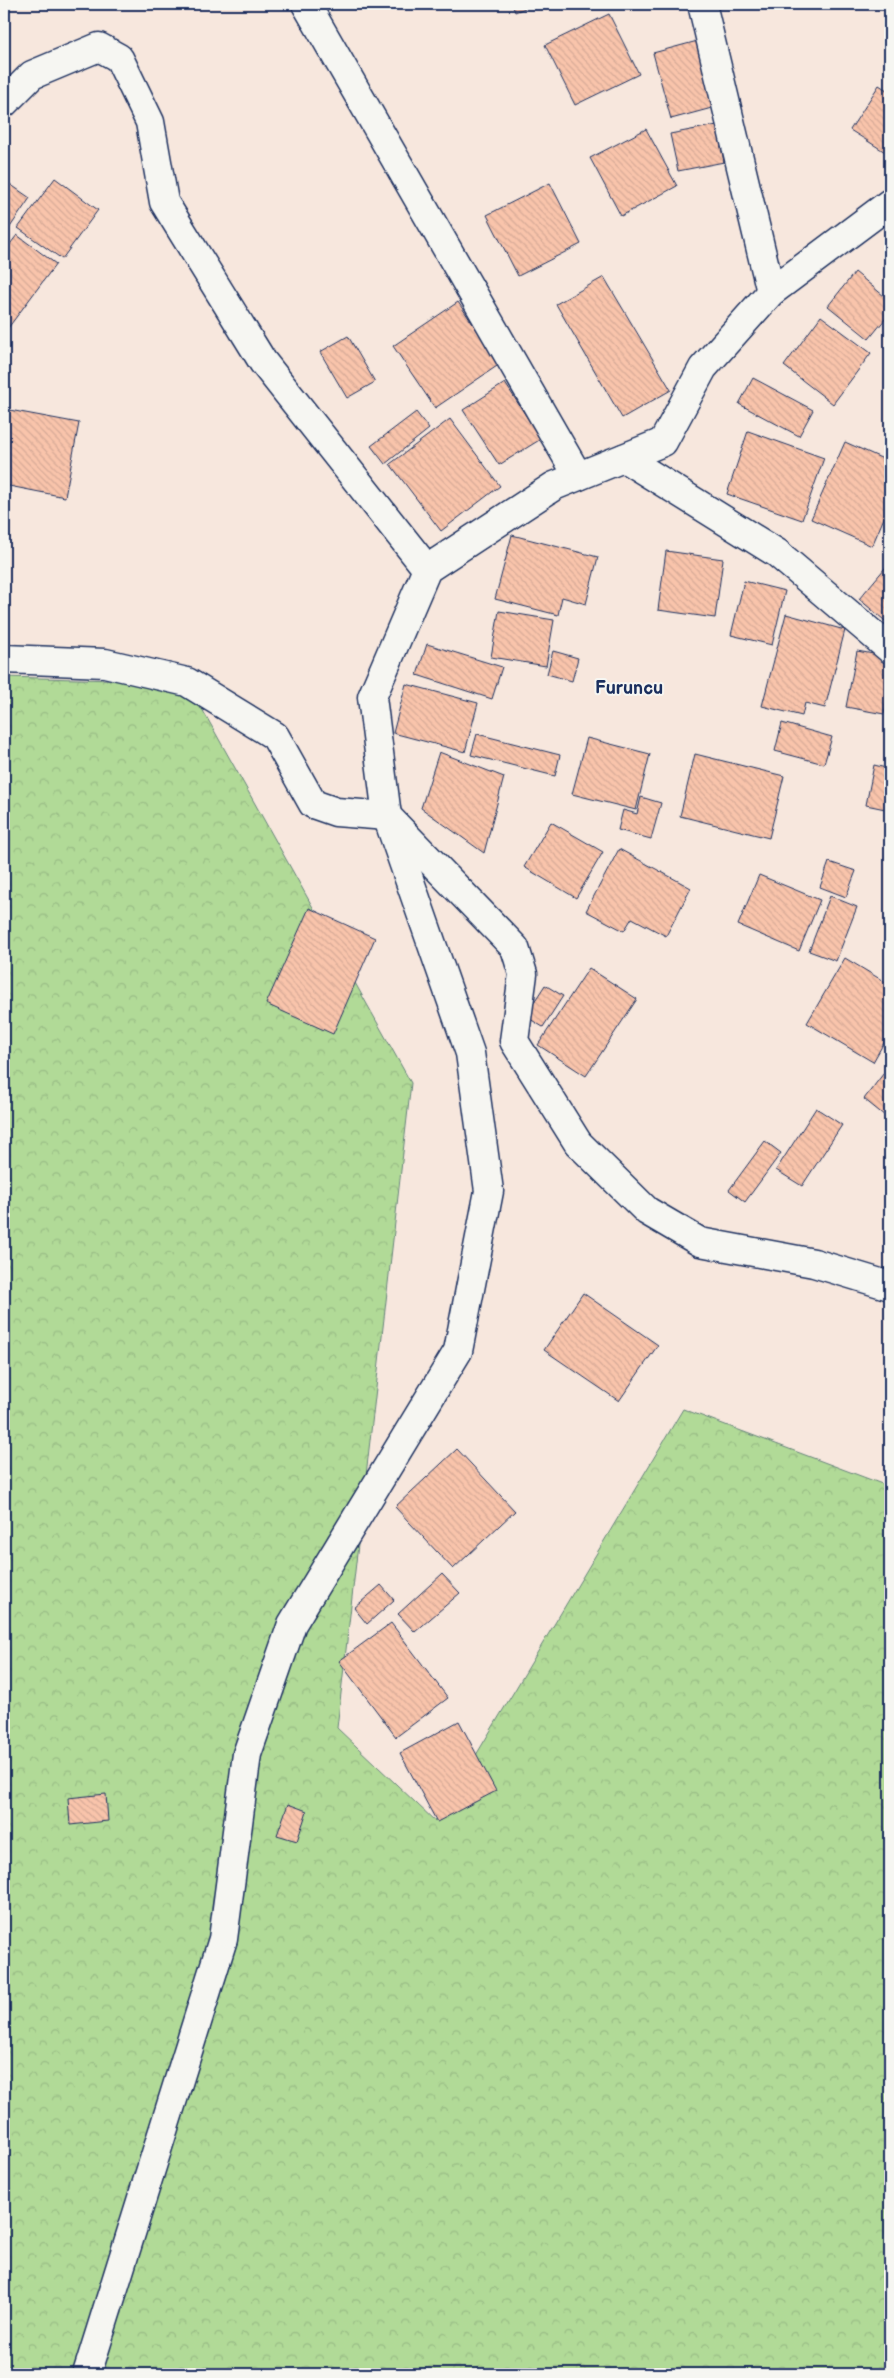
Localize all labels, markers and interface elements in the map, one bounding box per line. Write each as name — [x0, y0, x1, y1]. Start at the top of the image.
district label: Furuncu — [595, 678, 663, 699]

